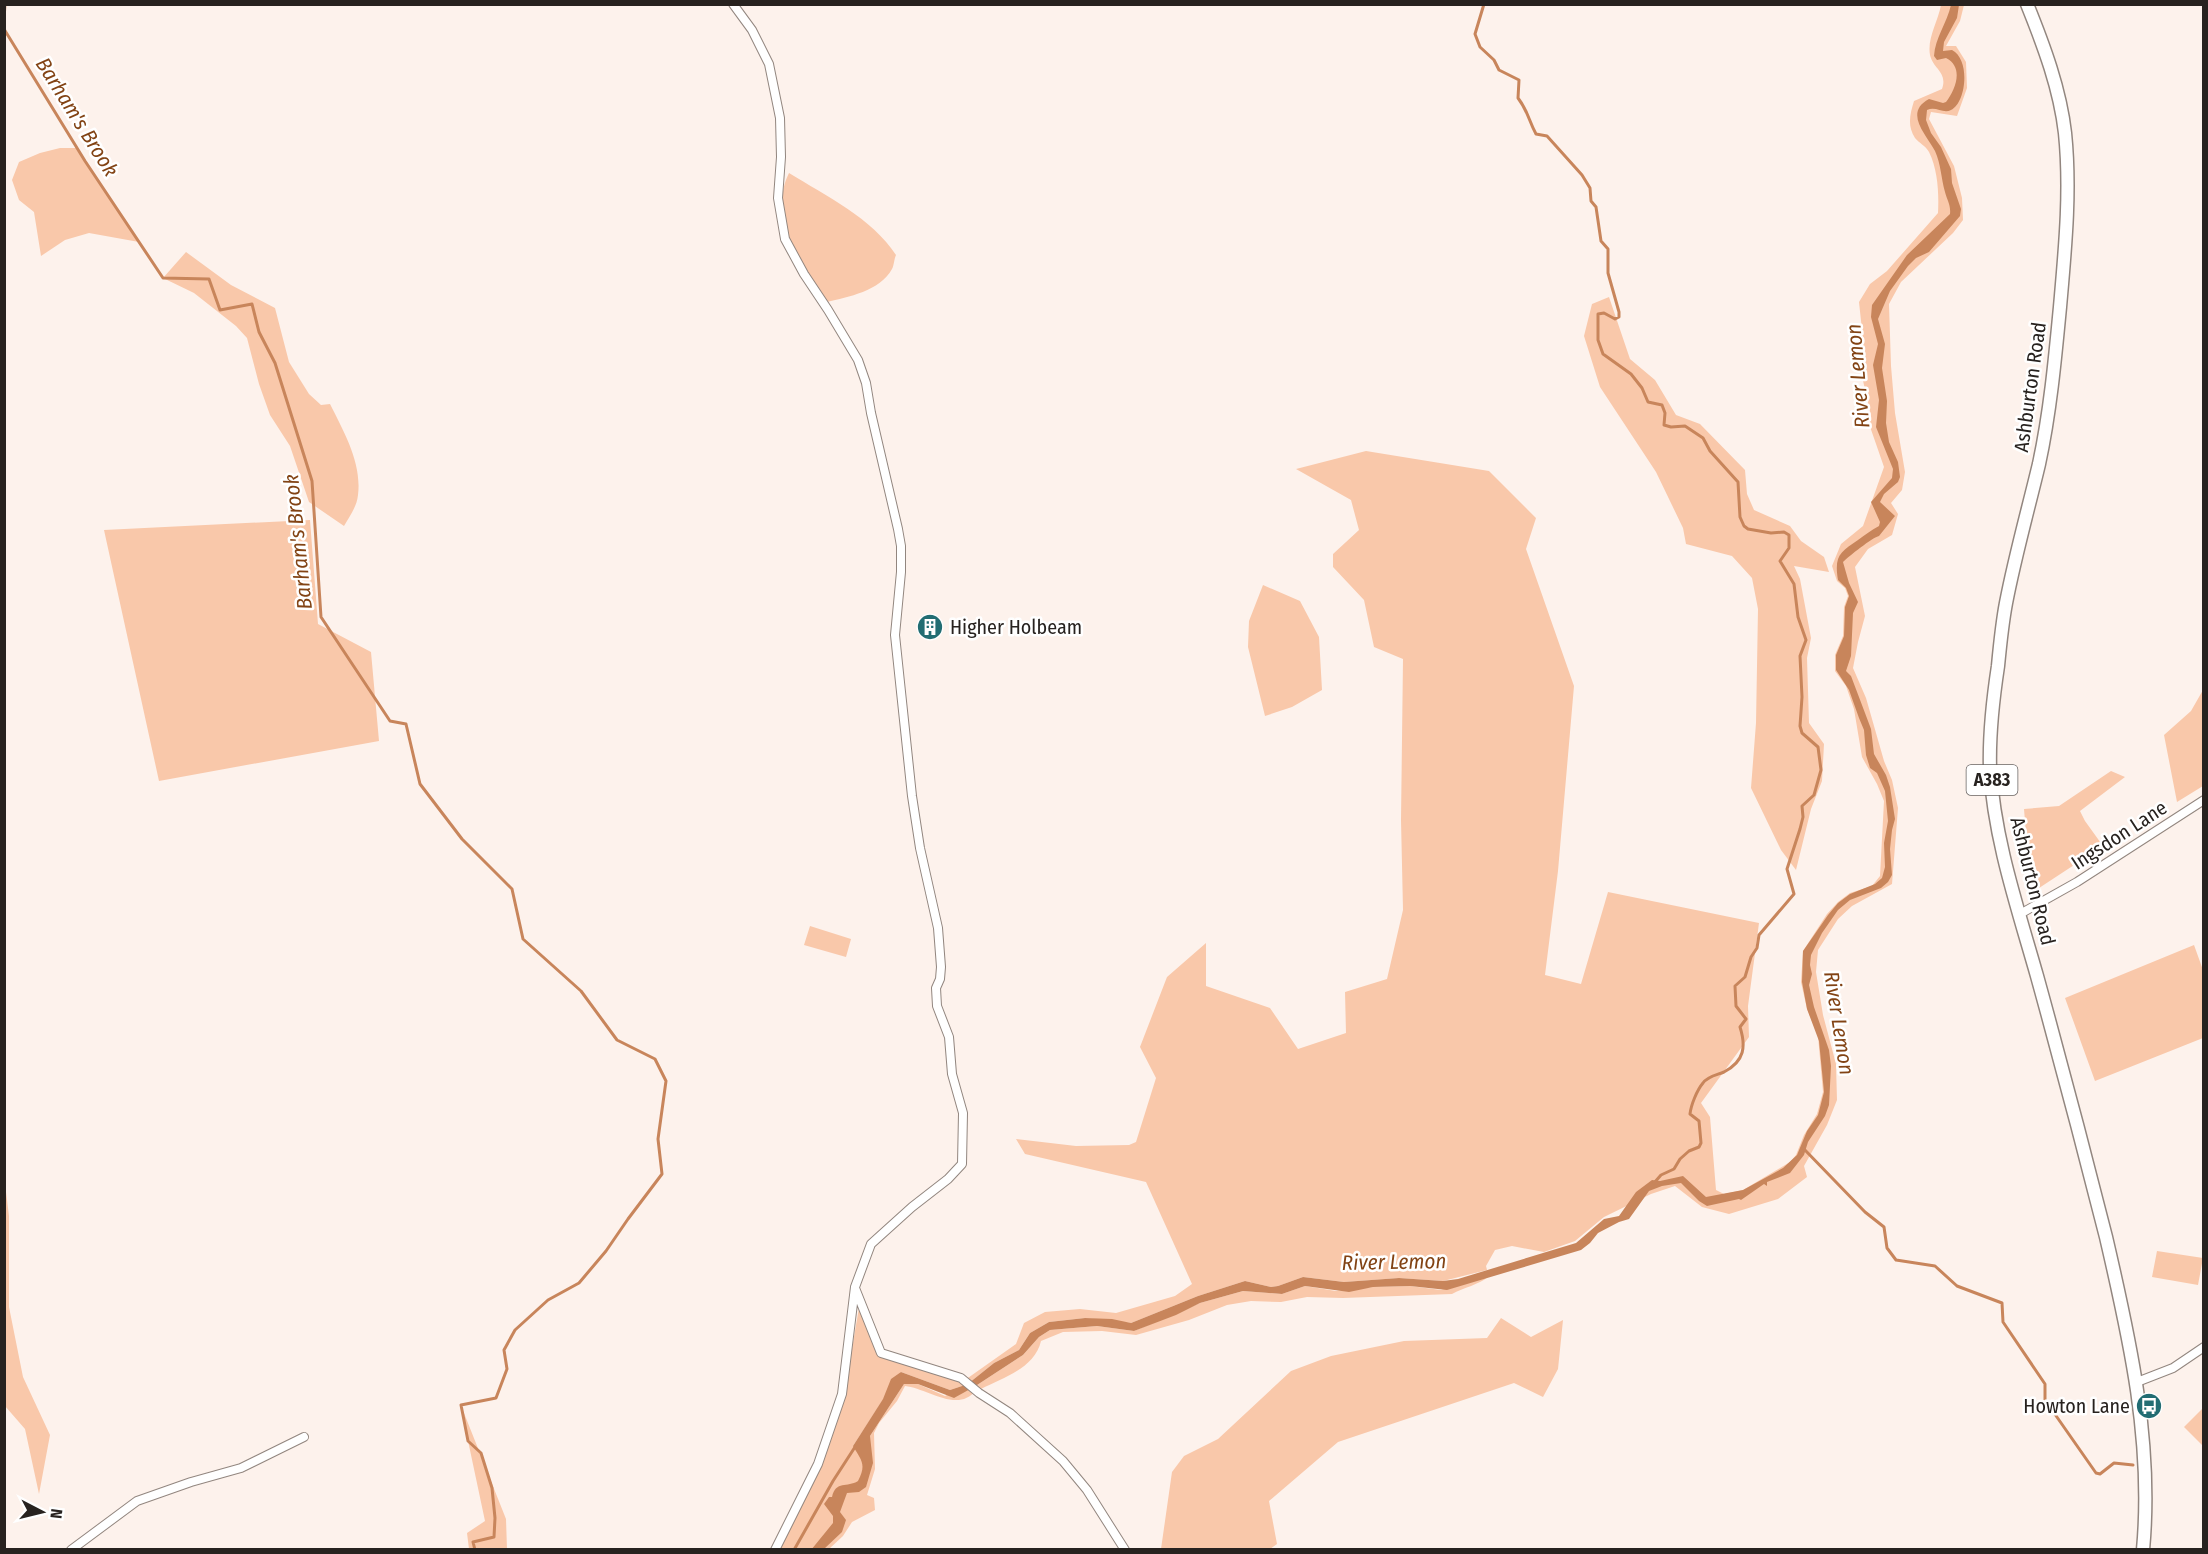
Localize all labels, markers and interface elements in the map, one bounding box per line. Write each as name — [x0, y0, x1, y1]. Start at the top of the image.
water label: Barham's Brook — [30, 53, 124, 181]
street label: Ashburton Road — [2009, 320, 2051, 454]
water label: River Lemon — [1840, 323, 1876, 429]
water label: Barham's Brook — [278, 473, 318, 611]
building icon: Higher Holbeam — [915, 612, 945, 642]
place label: Higher Holbeam — [950, 615, 1082, 639]
road number: A383 — [1966, 765, 2018, 795]
street label: Ingsdon Lane — [2067, 795, 2171, 875]
street label: Ashburton Road — [2005, 814, 2061, 948]
water label: River Lemon — [1818, 969, 1860, 1077]
water label: River Lemon — [1341, 1248, 1447, 1276]
bus stop icon: Howton Lane — [2134, 1391, 2164, 1421]
place label: Howton Lane — [2023, 1394, 2130, 1418]
north arrow — [12, 1482, 72, 1542]
text: N — [46, 1508, 66, 1520]

